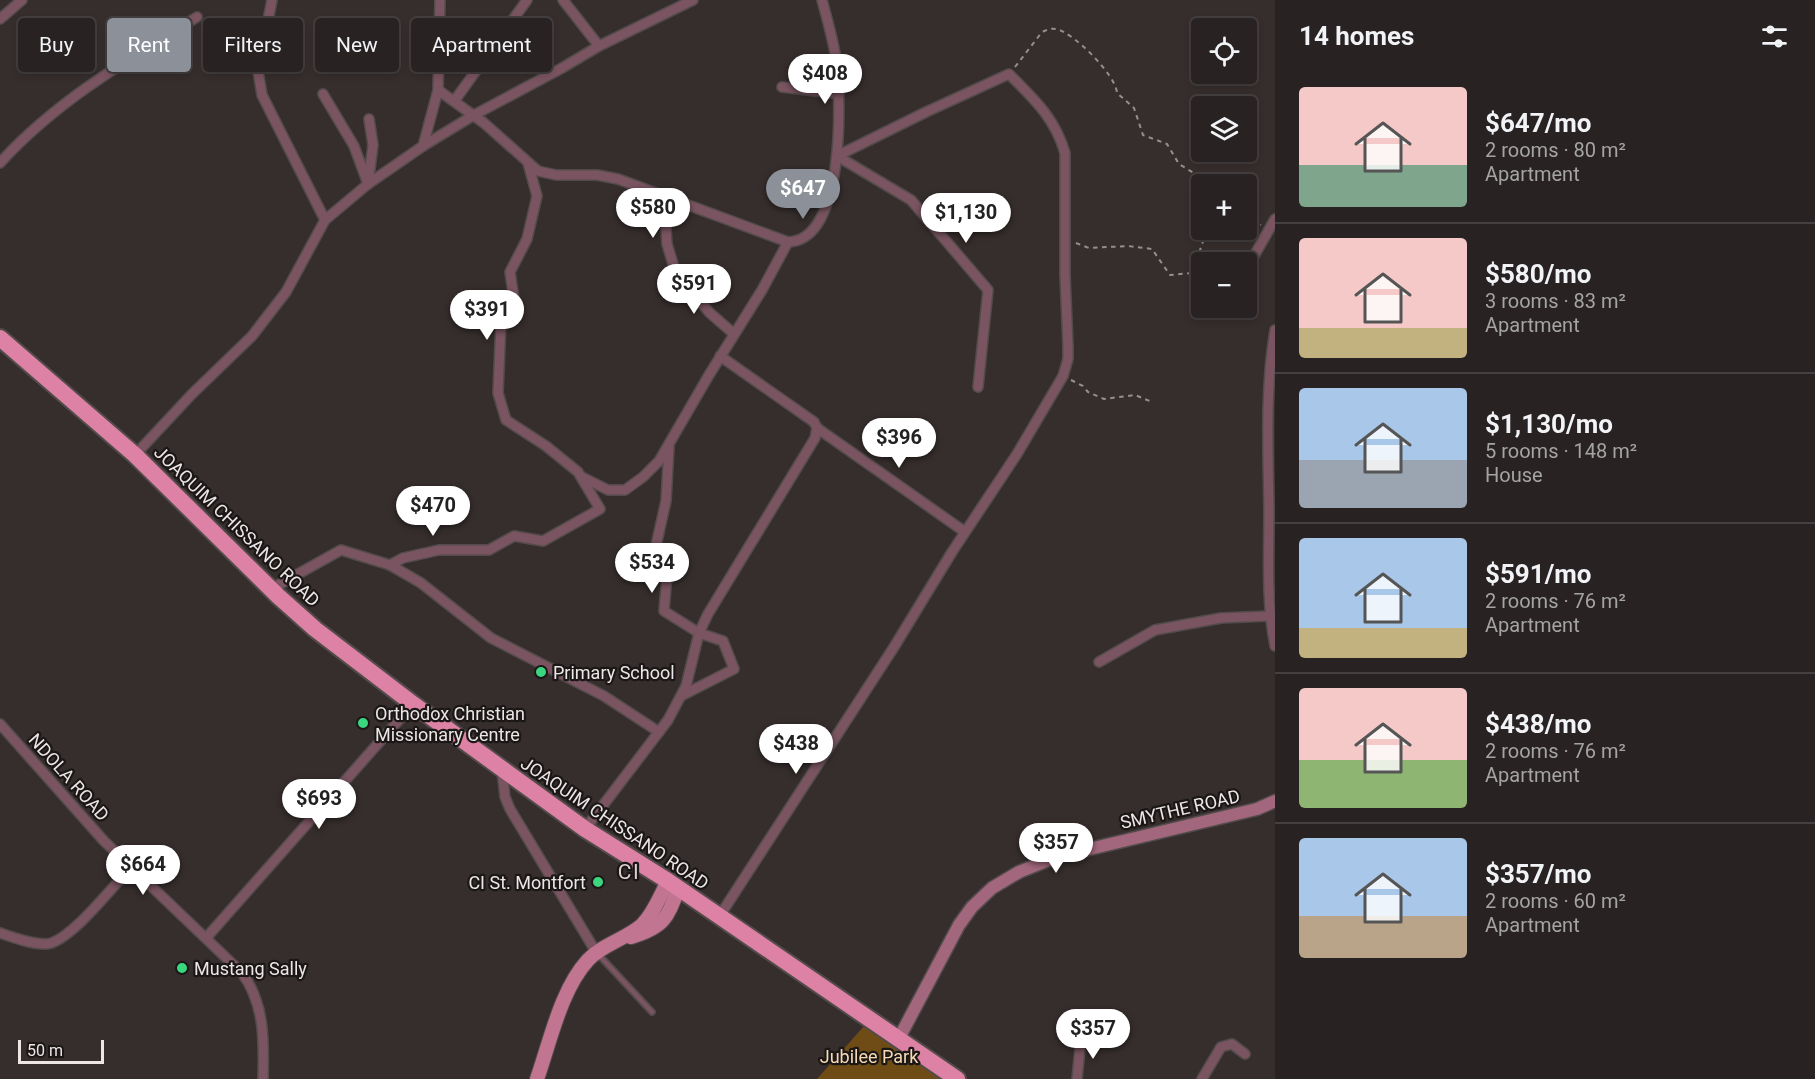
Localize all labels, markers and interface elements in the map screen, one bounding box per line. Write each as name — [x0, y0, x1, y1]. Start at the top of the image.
chip: Buy — [18, 18, 95, 72]
chip: Rent — [107, 18, 191, 72]
chip: Filters — [203, 18, 303, 72]
chip: New — [315, 18, 399, 72]
chip: Apartment — [411, 18, 552, 72]
map controls — [1191, 18, 1257, 318]
button: locate — [1191, 18, 1257, 84]
icon: filters — [1758, 20, 1791, 53]
text: 14 homes — [1299, 21, 1414, 51]
pin: $408 — [789, 54, 861, 105]
text: $408 — [802, 61, 848, 85]
button: layers — [1191, 96, 1257, 162]
text: $647/mo — [1485, 108, 1592, 138]
icon: home — [1347, 111, 1419, 183]
text: 2 rooms · 80 m² — [1485, 138, 1626, 162]
text: Apartment — [1485, 162, 1580, 186]
pin: $647 — [767, 169, 839, 220]
button: + — [1191, 174, 1257, 240]
text: $647 — [780, 176, 826, 200]
pin: $580 — [617, 188, 689, 239]
pin: $1,130 — [917, 193, 1015, 244]
text: $580 — [630, 195, 676, 219]
text: $1,130 — [935, 200, 997, 224]
button: − — [1191, 252, 1257, 318]
text: $580/mo — [1485, 259, 1592, 289]
icon: home — [1347, 262, 1419, 334]
pin: $591 — [658, 264, 730, 315]
text: $591 — [671, 271, 717, 295]
text: 3 rooms · 83 m² — [1485, 289, 1626, 313]
pin: $391 — [451, 290, 523, 341]
text: $391 — [464, 297, 510, 321]
text: Apartment — [1485, 313, 1580, 337]
text: $1,130/mo — [1485, 409, 1613, 439]
icon: home — [1347, 412, 1419, 484]
pin: $396 — [863, 418, 935, 469]
text: $396 — [876, 425, 922, 449]
text: 5 rooms · 148 m² — [1485, 439, 1637, 463]
street label: JOAQUIM CHISSANO ROAD — [150, 441, 324, 611]
text: House — [1485, 463, 1543, 487]
pin: $470 — [397, 486, 469, 537]
text: $470 — [410, 493, 456, 517]
pin: $534 — [616, 543, 688, 594]
text: $534 — [629, 550, 675, 574]
text: $591/mo — [1485, 559, 1592, 589]
icon: home — [1347, 562, 1419, 634]
text: 2 rooms · 76 m² — [1485, 589, 1626, 613]
text: Apartment — [1485, 613, 1580, 637]
place label: Primary School — [553, 662, 675, 683]
marker: Primary School — [534, 665, 548, 679]
place label: Orthodox Christian Missionary Centre — [375, 703, 525, 745]
text: $438/mo — [1485, 709, 1592, 739]
icon: home — [1347, 712, 1419, 784]
marker: Orthodox Christian Missionary Centre — [356, 716, 370, 730]
pin: $438 — [760, 724, 832, 775]
street label: NDOLA ROAD — [24, 729, 114, 825]
text: $438 — [773, 731, 819, 755]
text: 2 rooms · 76 m² — [1485, 739, 1626, 763]
street label: JOAQUIM CHISSANO ROAD — [517, 752, 713, 894]
text: Apartment — [1485, 763, 1580, 787]
pin: $693 — [283, 779, 355, 830]
street label: SMYTHE ROAD — [1118, 785, 1242, 833]
text: $693 — [296, 786, 342, 810]
pin: $357 — [1020, 823, 1092, 874]
text: $357 — [1033, 830, 1079, 854]
pin: $664 — [107, 845, 179, 896]
text: $664 — [120, 852, 166, 876]
text: $357/mo — [1485, 859, 1592, 889]
district label: CI — [618, 860, 640, 884]
icon: home — [1347, 862, 1419, 934]
place label: CI St. Montfort — [468, 872, 586, 893]
marker: CI St. Montfort — [591, 875, 605, 889]
text: 2 rooms · 60 m² — [1485, 889, 1626, 913]
text: Apartment — [1485, 913, 1580, 937]
place label: Mustang Sally — [194, 958, 307, 979]
marker: Mustang Sally — [175, 961, 189, 975]
pin: $357 — [1057, 1009, 1129, 1060]
text: $357 — [1070, 1016, 1116, 1040]
scale bar — [18, 1037, 104, 1064]
text: 50 m — [27, 1041, 63, 1060]
park label: Jubilee Park — [820, 1046, 919, 1067]

